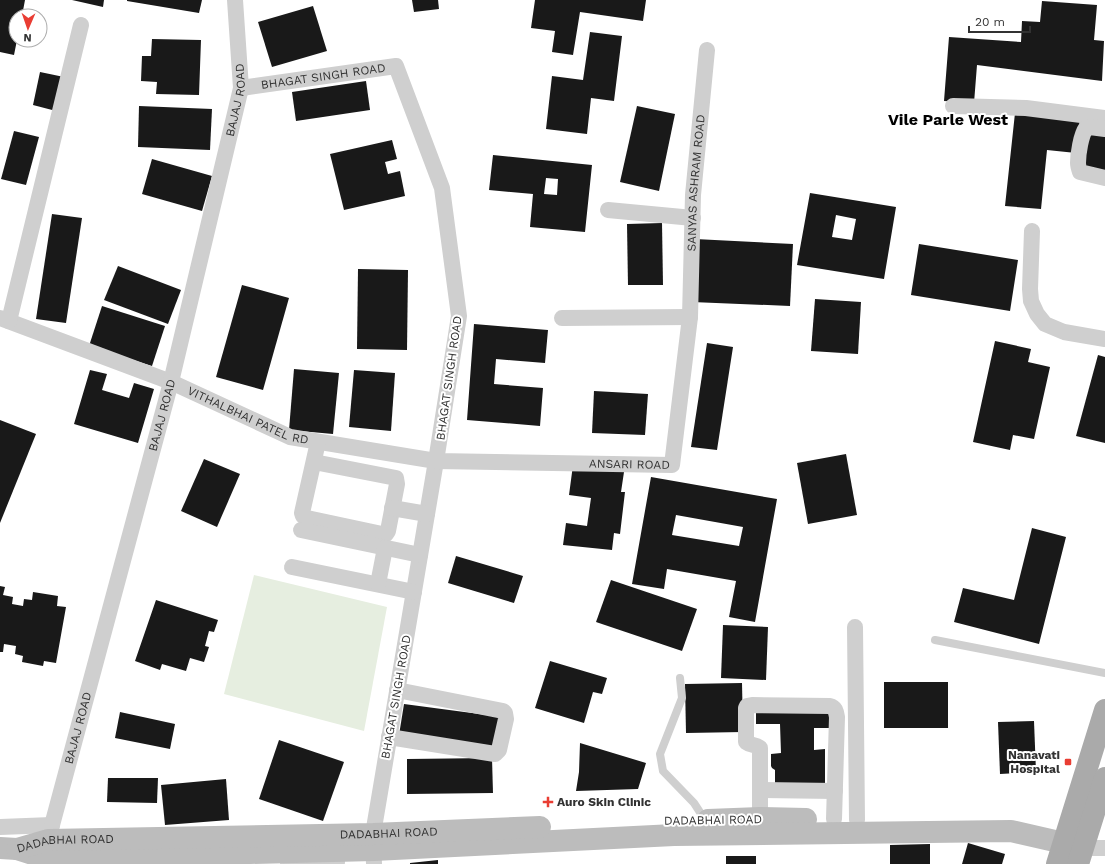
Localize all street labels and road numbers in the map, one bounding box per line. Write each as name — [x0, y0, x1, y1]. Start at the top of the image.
street label: BHAGAT SINGH ROAD — [260, 61, 386, 92]
street label: BAJAJ ROAD — [223, 63, 248, 138]
street label: SANYAS ASHRAM ROAD — [685, 114, 708, 252]
street label: BHAGAT SINGH ROAD — [433, 315, 465, 441]
street label: BAJAJ ROAD — [146, 377, 179, 453]
street label: VITHALBHAI PATEL RD — [185, 384, 310, 447]
street label: ANSARI ROAD — [589, 457, 670, 472]
street label: BHAGAT SINGH ROAD — [378, 634, 414, 760]
street label: BAJAJ ROAD — [62, 690, 94, 766]
street label: DADABHAI ROAD — [664, 812, 762, 828]
street label: DADABHAI ROAD — [340, 824, 438, 842]
street label: DADABHAI ROAD — [15, 832, 114, 856]

